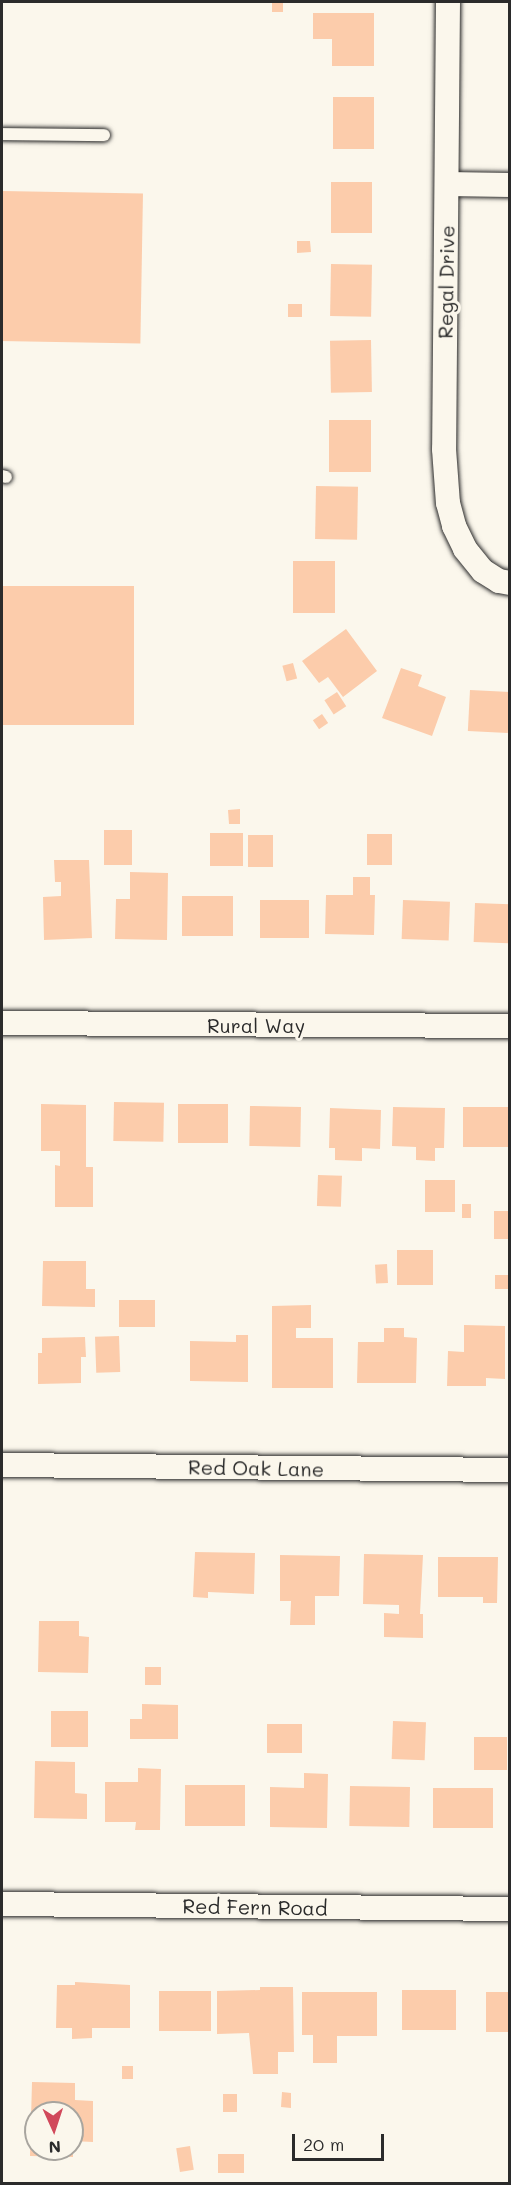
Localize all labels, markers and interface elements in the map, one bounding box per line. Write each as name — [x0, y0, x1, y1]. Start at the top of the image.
street label: Regal Drive — [433, 225, 459, 339]
street label: Rural Way — [207, 1013, 305, 1037]
street label: Red Oak Lane — [188, 1455, 324, 1481]
street label: Red Fern Road — [182, 1894, 328, 1920]
north arrow — [24, 2101, 84, 2161]
scale bar — [295, 2122, 386, 2160]
text: 20 m — [303, 2132, 344, 2156]
text: N — [48, 2137, 61, 2158]

